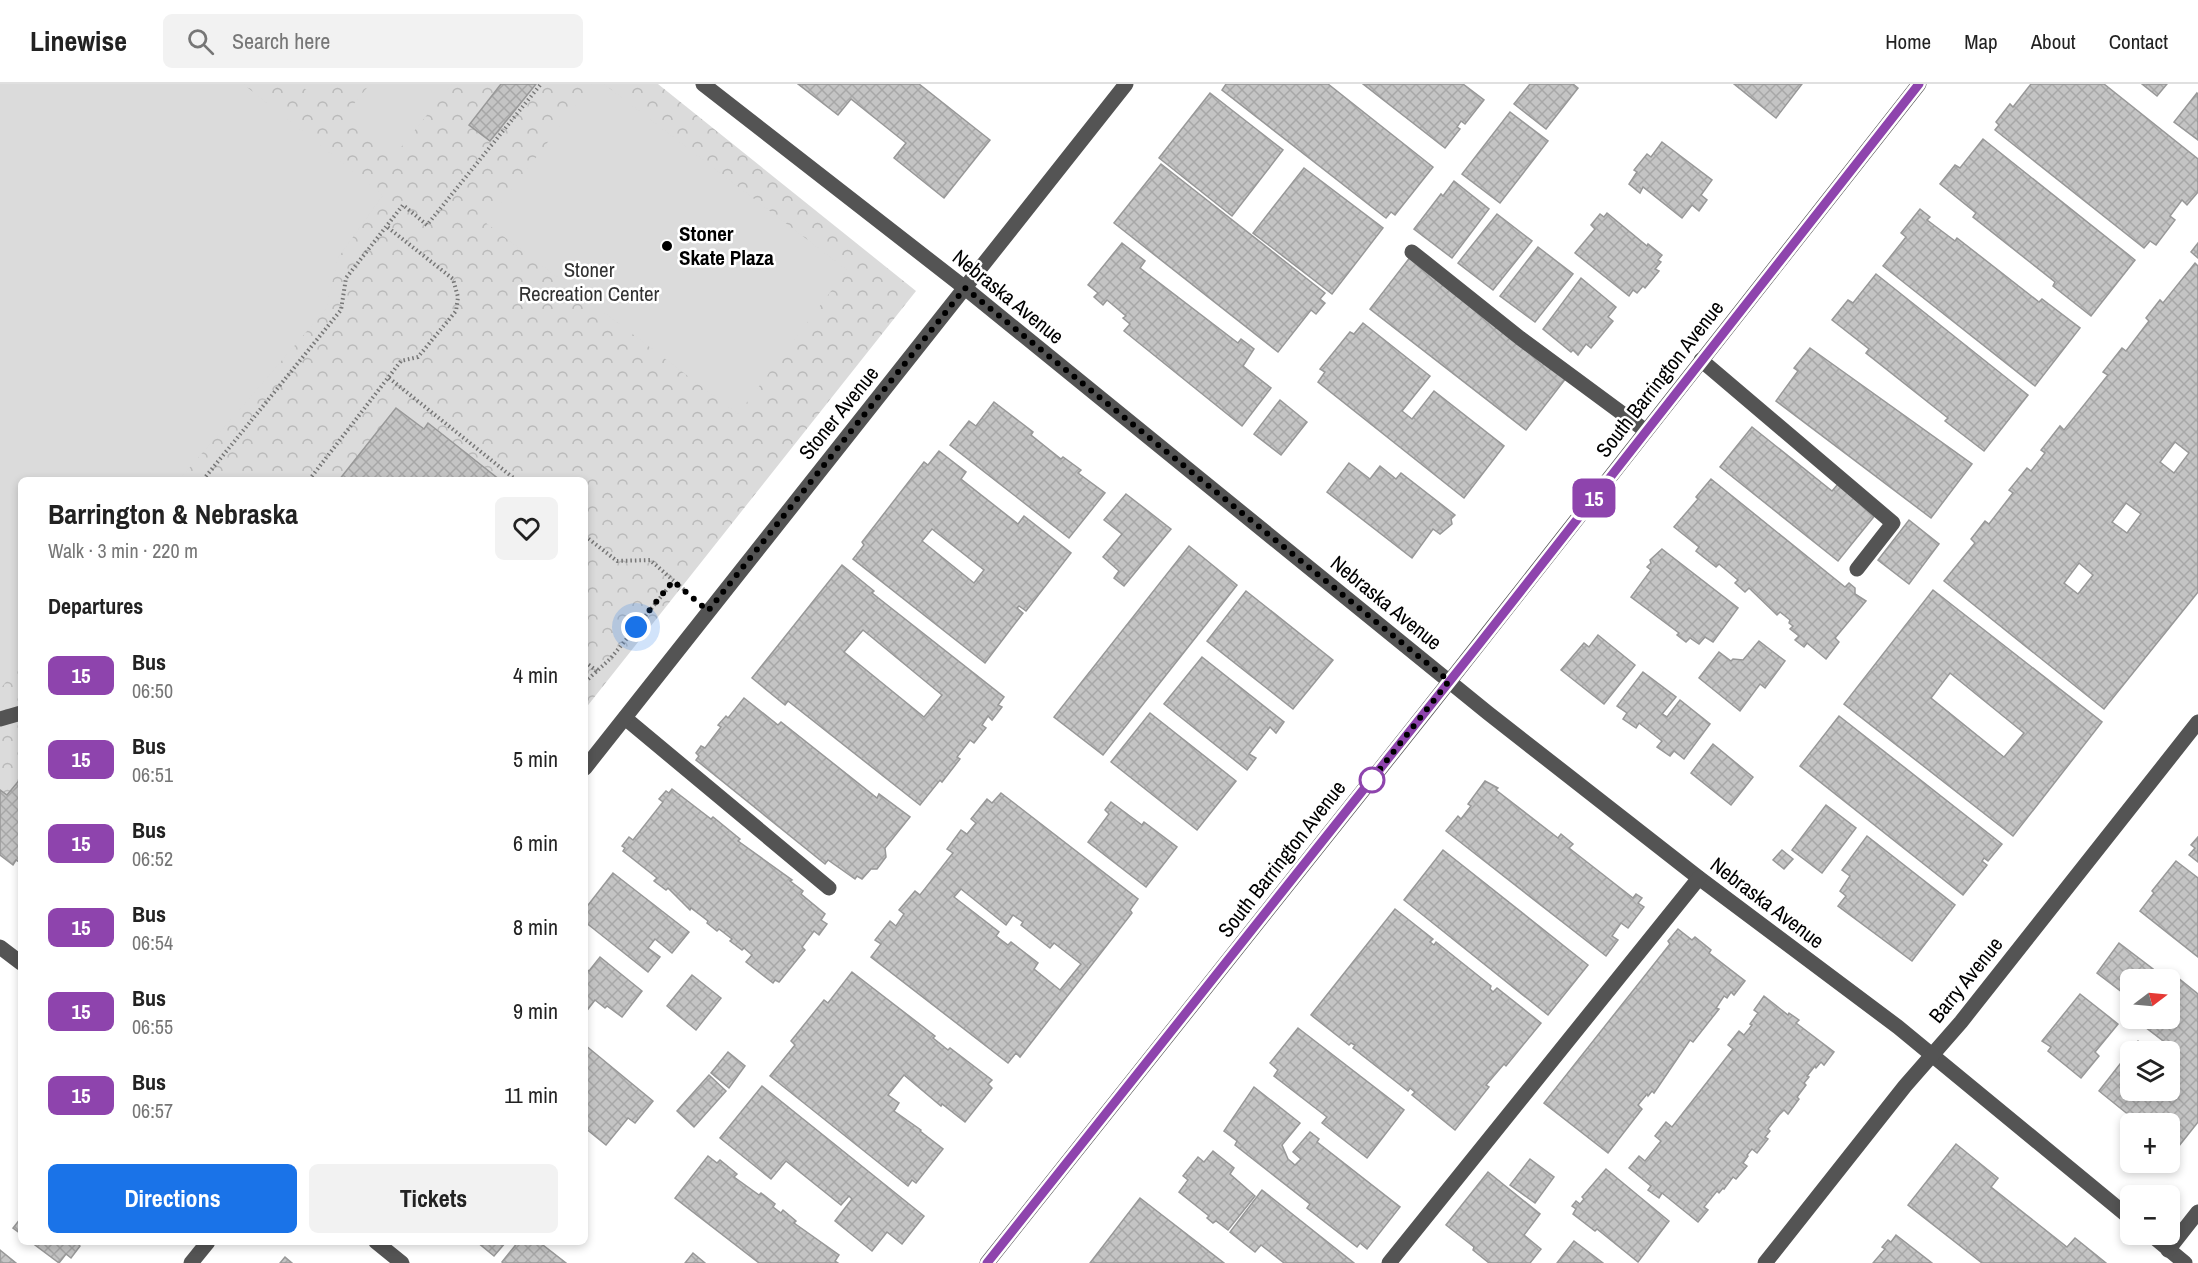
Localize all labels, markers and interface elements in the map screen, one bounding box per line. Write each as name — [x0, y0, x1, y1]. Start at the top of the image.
search box — [163, 14, 583, 68]
text: Linewise — [30, 22, 127, 60]
icon: search — [184, 25, 217, 58]
text: Search here — [232, 26, 330, 56]
text: Home — [1885, 27, 1931, 56]
text: Map — [1964, 27, 1998, 56]
text: About — [2031, 27, 2076, 56]
text: Contact — [2109, 27, 2168, 56]
place label: Stoner Skate Plaza — [679, 219, 774, 272]
marker: Stoner Skate Plaza — [660, 239, 674, 253]
street label: Nebraska Avenue — [946, 243, 1070, 351]
park label: Stoner Recreation Center — [519, 255, 660, 308]
street label: South Barrington Avenue — [1589, 294, 1730, 463]
street label: Stoner Avenue — [792, 360, 885, 466]
line badge: 15 — [1567, 478, 1621, 518]
text: 15 — [1584, 484, 1604, 513]
text: Barrington & Nebraska — [48, 495, 298, 533]
button: heart — [495, 497, 558, 560]
text: Walk · 3 min · 220 m — [48, 537, 198, 564]
street label: Nebraska Avenue — [1324, 549, 1448, 657]
text: Departures — [48, 591, 143, 621]
your location — [621, 612, 651, 642]
text: Bus — [132, 647, 166, 677]
text: 4 min — [513, 660, 558, 690]
text: 15 — [71, 661, 91, 690]
text: 06:50 — [132, 677, 173, 704]
text: Bus — [132, 731, 166, 761]
text: 5 min — [513, 744, 558, 774]
text: 15 — [71, 745, 91, 774]
text: 06:51 — [132, 761, 173, 788]
unlabelled marker — [1359, 767, 1385, 793]
street label: South Barrington Avenue — [1211, 774, 1352, 943]
text: Bus — [132, 815, 166, 845]
text: 6 min — [513, 828, 558, 858]
text: 15 — [71, 829, 91, 858]
text: 06:52 — [132, 845, 173, 872]
street label: Nebraska Avenue — [1704, 850, 1830, 955]
text: Bus — [132, 899, 166, 929]
text: 8 min — [513, 912, 558, 942]
text: 15 — [71, 913, 91, 942]
text: 06:54 — [132, 929, 173, 956]
street label: Barry Avenue — [1922, 931, 2009, 1029]
north arrow — [2120, 969, 2180, 1029]
map controls — [2120, 969, 2180, 1245]
text: Bus — [132, 983, 166, 1013]
text: 9 min — [513, 996, 558, 1026]
text: 15 — [71, 997, 91, 1026]
text: 06:55 — [132, 1013, 173, 1040]
button: layers — [2120, 1041, 2180, 1101]
text: Bus — [132, 1067, 166, 1097]
text: 11 min — [504, 1080, 558, 1110]
text: 15 — [71, 1081, 91, 1110]
text: 06:57 — [132, 1097, 173, 1124]
button: + — [2120, 1113, 2180, 1173]
button: Directions — [48, 1164, 297, 1233]
button: Tickets — [309, 1164, 558, 1233]
button: − — [2120, 1185, 2180, 1245]

